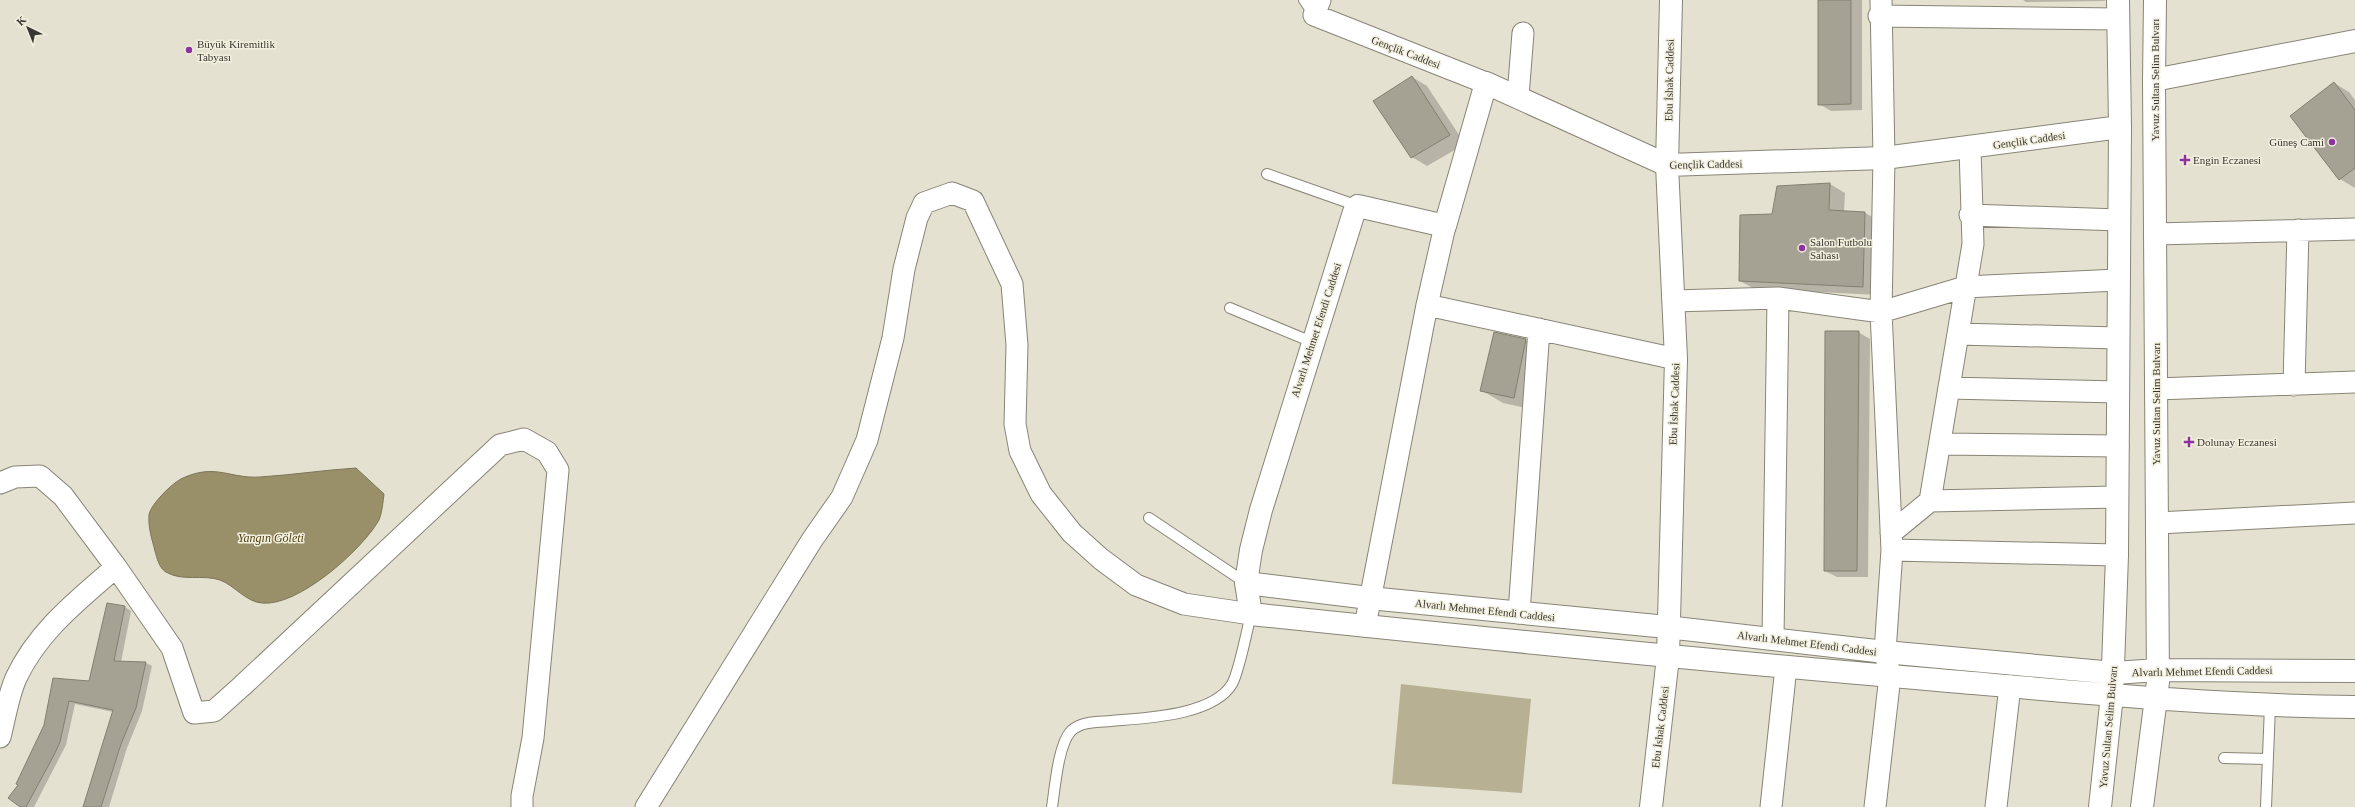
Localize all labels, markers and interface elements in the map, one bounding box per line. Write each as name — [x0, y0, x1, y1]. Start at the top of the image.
north arrow — [8, 8, 48, 48]
text: K — [14, 13, 29, 28]
street label: Yavuz Sultan Selim Bulvarı — [2149, 19, 2161, 141]
street label: Gençlik Caddesi — [1370, 33, 1442, 71]
place label: Büyük Kiremitlik Tabyası — [197, 38, 275, 63]
street label: Ebu İshak Caddesi — [1662, 39, 1676, 121]
marker: Büyük Kiremitlik Tabyası — [184, 45, 194, 55]
street label: Gençlik Caddesi — [1992, 129, 2066, 151]
place label: Güneş Cami — [2269, 136, 2324, 148]
marker: Güneş Cami — [2327, 137, 2337, 147]
place label: Engin Eczanesi — [2193, 154, 2261, 166]
marker: Engin Eczanesi — [2180, 155, 2190, 165]
street label: Gençlik Caddesi — [1669, 157, 1743, 171]
place label: Salon Futbolu Sahası — [1810, 236, 1873, 261]
marker: Salon Futbolu Sahası — [1797, 243, 1807, 253]
street label: Alvarlı Mehmet Efendi Caddesi — [1289, 261, 1343, 399]
street label: Yavuz Sultan Selim Bulvarı — [2150, 343, 2162, 465]
street label: Ebu İshak Caddesi — [1667, 363, 1681, 445]
place label: Dolunay Eczanesi — [2197, 436, 2277, 448]
marker: Dolunay Eczanesi — [2184, 437, 2194, 447]
water label: Yangın Göleti — [238, 531, 304, 545]
street label: Alvarlı Mehmet Efendi Caddesi — [1414, 597, 1556, 623]
street label: Alvarlı Mehmet Efendi Caddesi — [1736, 628, 1878, 658]
street label: Alvarlı Mehmet Efendi Caddesi — [2131, 664, 2273, 678]
street label: Yavuz Sultan Selim Bulvarı — [2097, 665, 2119, 789]
street label: Ebu İshak Caddesi — [1649, 685, 1671, 769]

